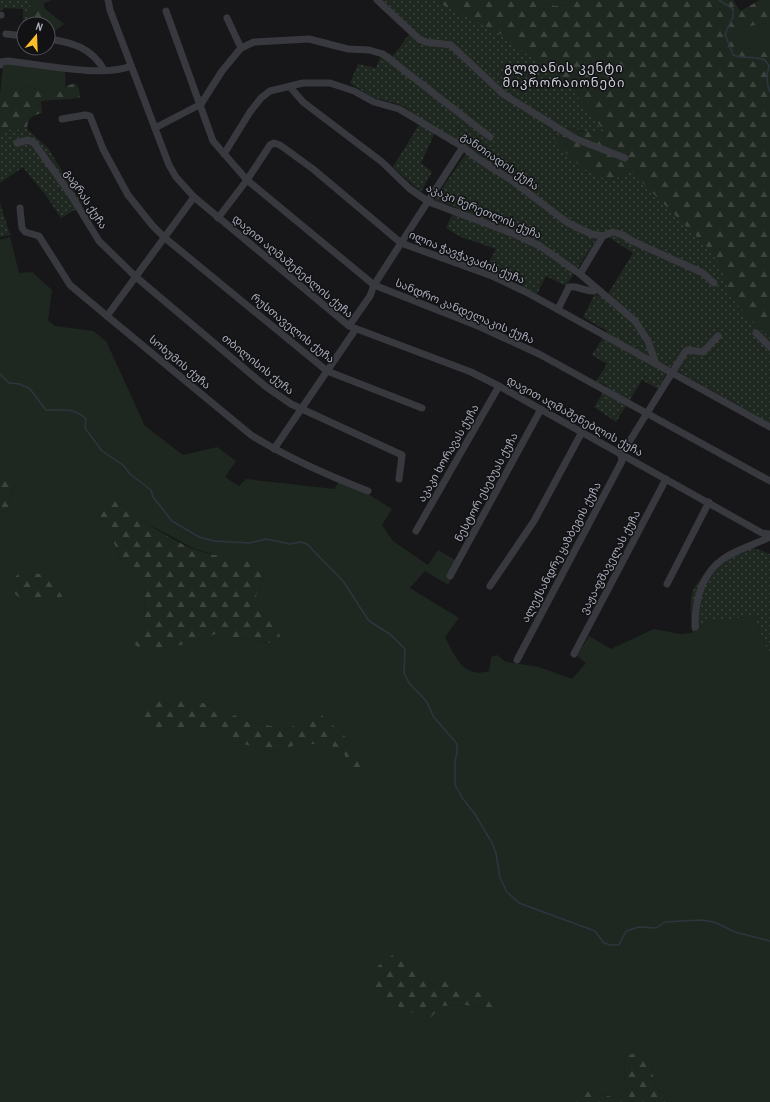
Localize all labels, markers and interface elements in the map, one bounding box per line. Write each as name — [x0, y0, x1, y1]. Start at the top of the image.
north arrow — [16, 16, 56, 56]
text: N — [34, 19, 45, 34]
district label: გლდანის კენტი მიკრორაიონები — [503, 59, 625, 91]
street label: განთიადის ქუჩა — [458, 129, 542, 193]
street label: გაგრას ქუჩა — [62, 167, 110, 231]
street label: აკაკი წერეთლის ქუჩა — [424, 180, 544, 242]
street label: დავით აღმაშენებლის ქუჩა — [230, 211, 356, 321]
street label: ილია ჭავჭავაძის ქუჩა — [407, 227, 527, 287]
street label: სანდრო კანდელაკის ქუჩა — [393, 275, 537, 347]
street label: რუსთაველის ქუჩა — [248, 290, 338, 366]
street label: თბილისის ქუჩა — [219, 331, 297, 397]
street label: სოხუმის ქუჩა — [146, 332, 214, 392]
street label: დავით აღმაშენებლის ქუჩა — [504, 373, 646, 459]
street label: აკაკი ხორავას ქუჩა — [414, 402, 482, 504]
street label: ნესტორ ესებუას ქუჩა — [451, 430, 521, 544]
street label: ალექსანდრე ყაზბეგის ქუჩა — [518, 479, 604, 625]
street label: ვაჟა-ფშაველას ქუჩა — [577, 508, 643, 616]

